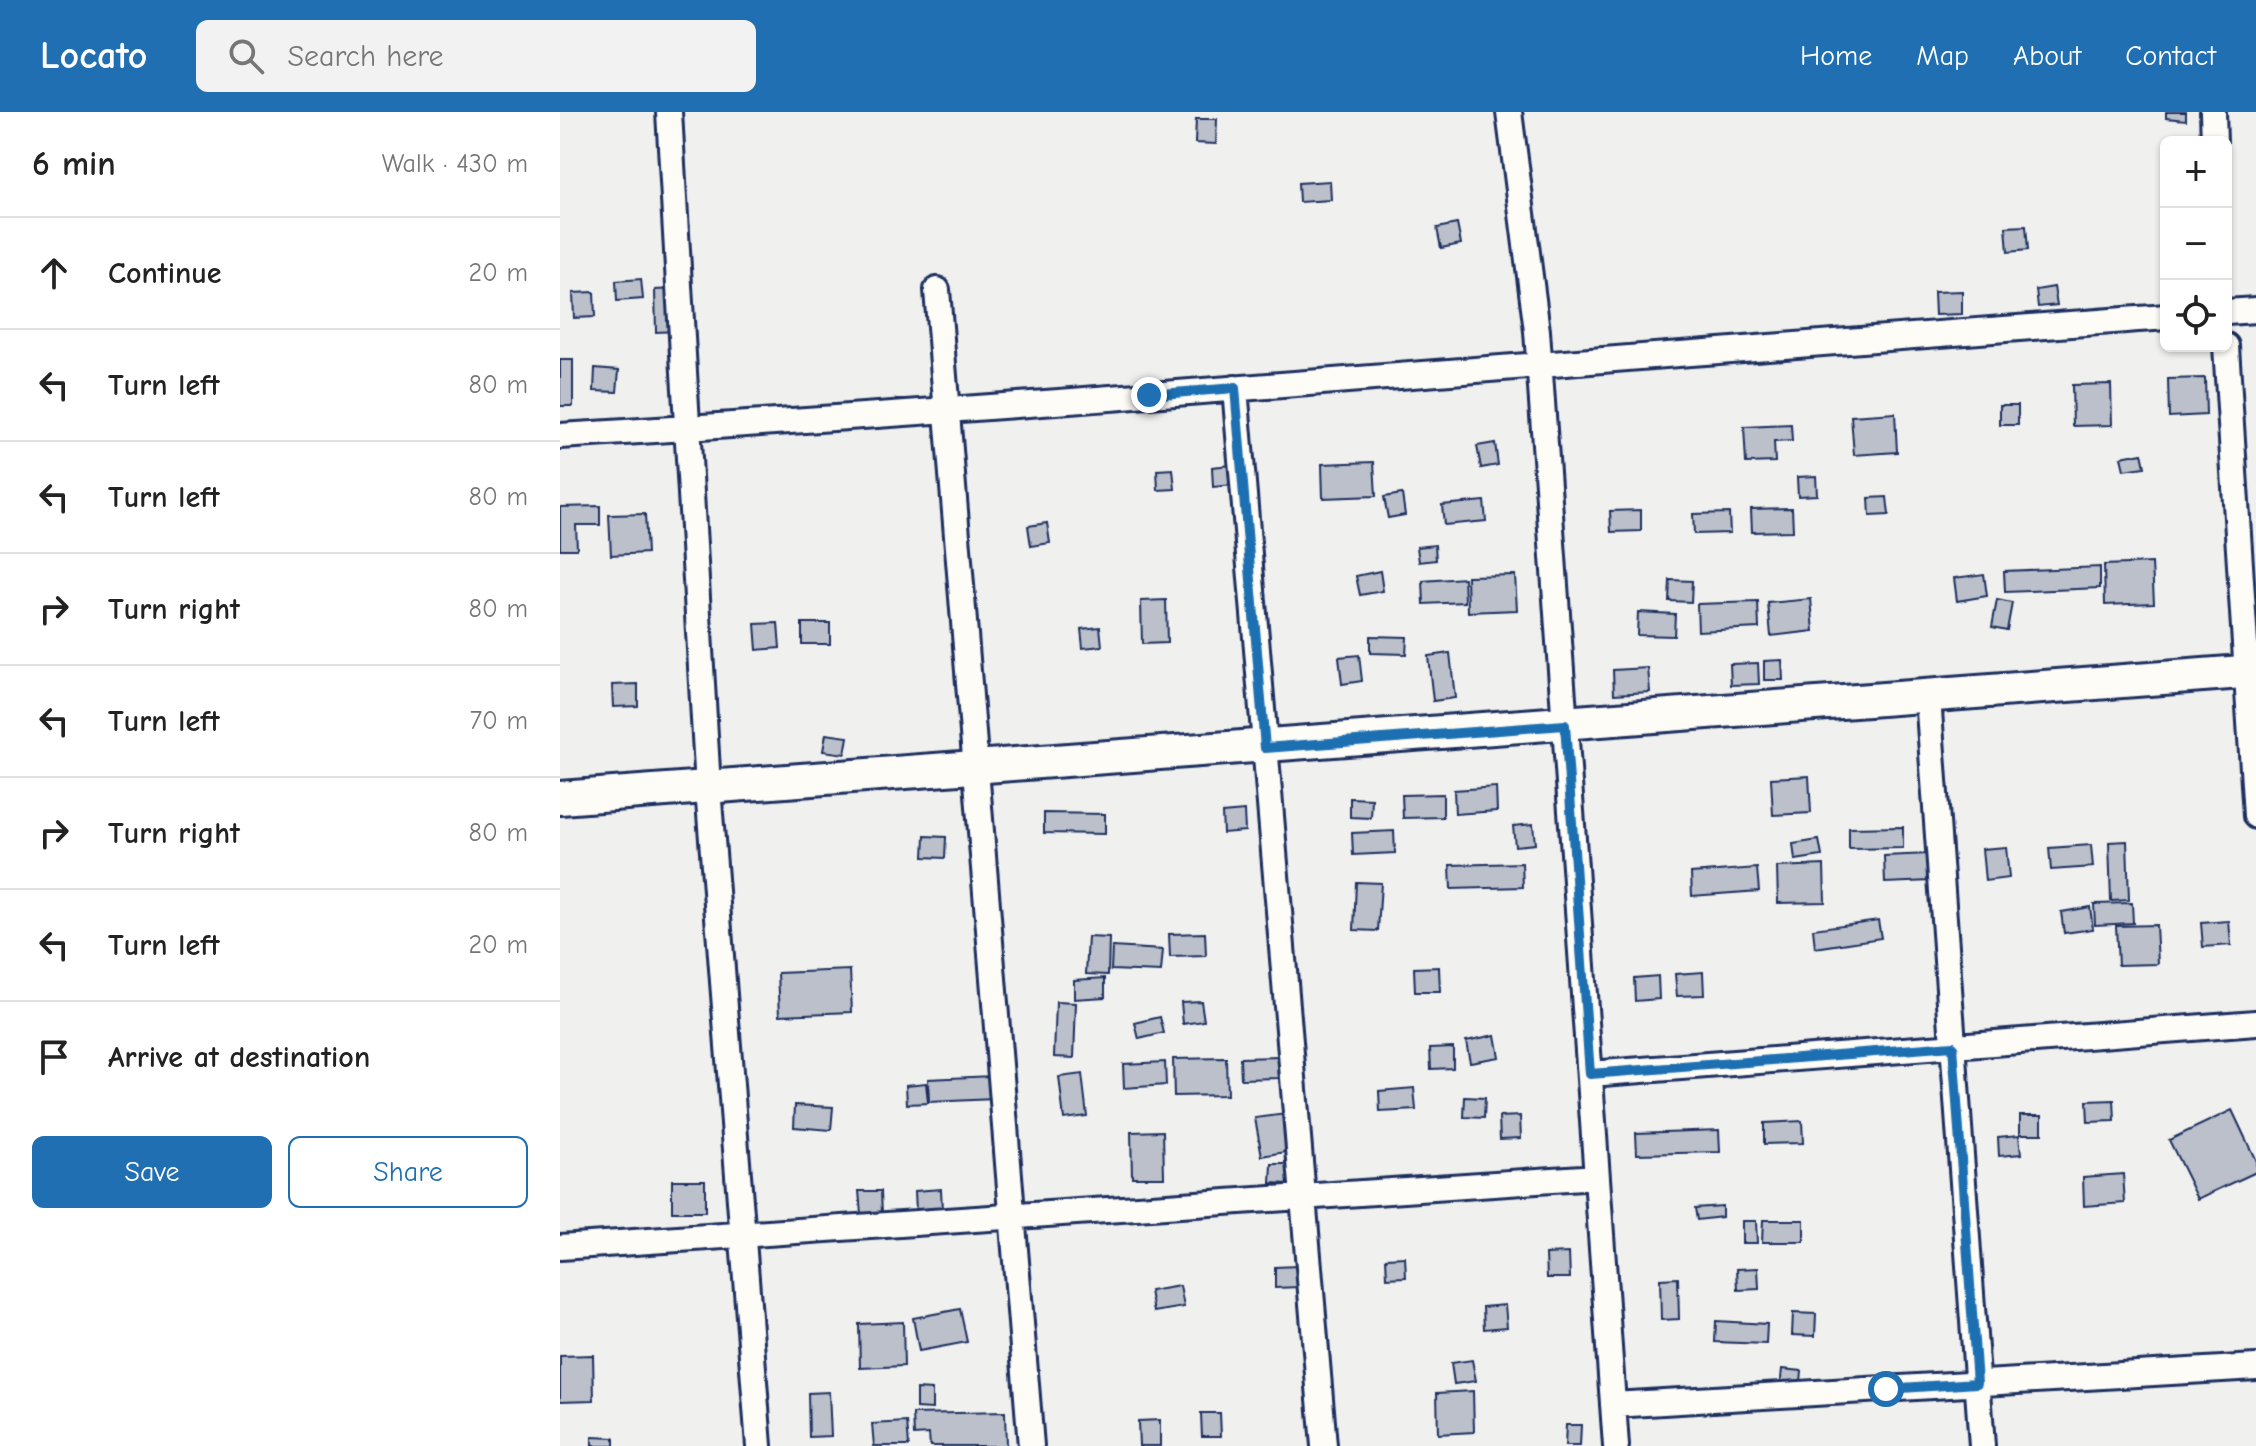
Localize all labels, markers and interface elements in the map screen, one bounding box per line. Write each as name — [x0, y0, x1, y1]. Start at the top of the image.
search box — [196, 20, 756, 92]
text: Locato — [40, 34, 148, 78]
icon: search — [224, 34, 268, 78]
text: Search here — [288, 39, 444, 74]
text: Home — [1800, 40, 1872, 72]
text: Map — [1916, 40, 1969, 72]
text: About — [2013, 40, 2081, 72]
text: Contact — [2125, 40, 2216, 72]
map controls — [2160, 136, 2232, 352]
button: + — [2160, 136, 2232, 208]
text: 6 min — [32, 144, 116, 184]
text: Walk · 430 m — [382, 149, 528, 179]
button: − — [2160, 208, 2232, 280]
icon: ahead — [32, 251, 76, 295]
text: Continue — [108, 256, 222, 291]
text: 20 m — [468, 258, 528, 288]
button: locate — [2160, 280, 2232, 352]
icon: left — [32, 363, 76, 407]
text: Turn left — [108, 368, 220, 403]
text: 80 m — [469, 370, 528, 400]
route end — [1131, 377, 1167, 413]
icon: left — [32, 475, 76, 519]
text: Turn left — [108, 480, 220, 515]
text: 80 m — [469, 482, 528, 512]
icon: right — [32, 587, 76, 631]
text: Turn right — [108, 592, 240, 627]
text: 80 m — [469, 594, 528, 624]
icon: left — [32, 699, 76, 743]
text: Turn left — [108, 704, 220, 739]
text: 70 m — [470, 706, 528, 736]
icon: right — [32, 811, 76, 855]
text: Turn right — [108, 816, 240, 851]
text: 80 m — [469, 818, 528, 848]
icon: left — [32, 923, 76, 967]
text: Turn left — [108, 928, 220, 963]
text: 20 m — [468, 930, 528, 960]
icon: arrive — [32, 1035, 76, 1079]
text: Arrive at destination — [108, 1040, 370, 1075]
button: Save — [32, 1136, 272, 1208]
button: Share — [288, 1136, 528, 1208]
route start — [1868, 1371, 1904, 1407]

